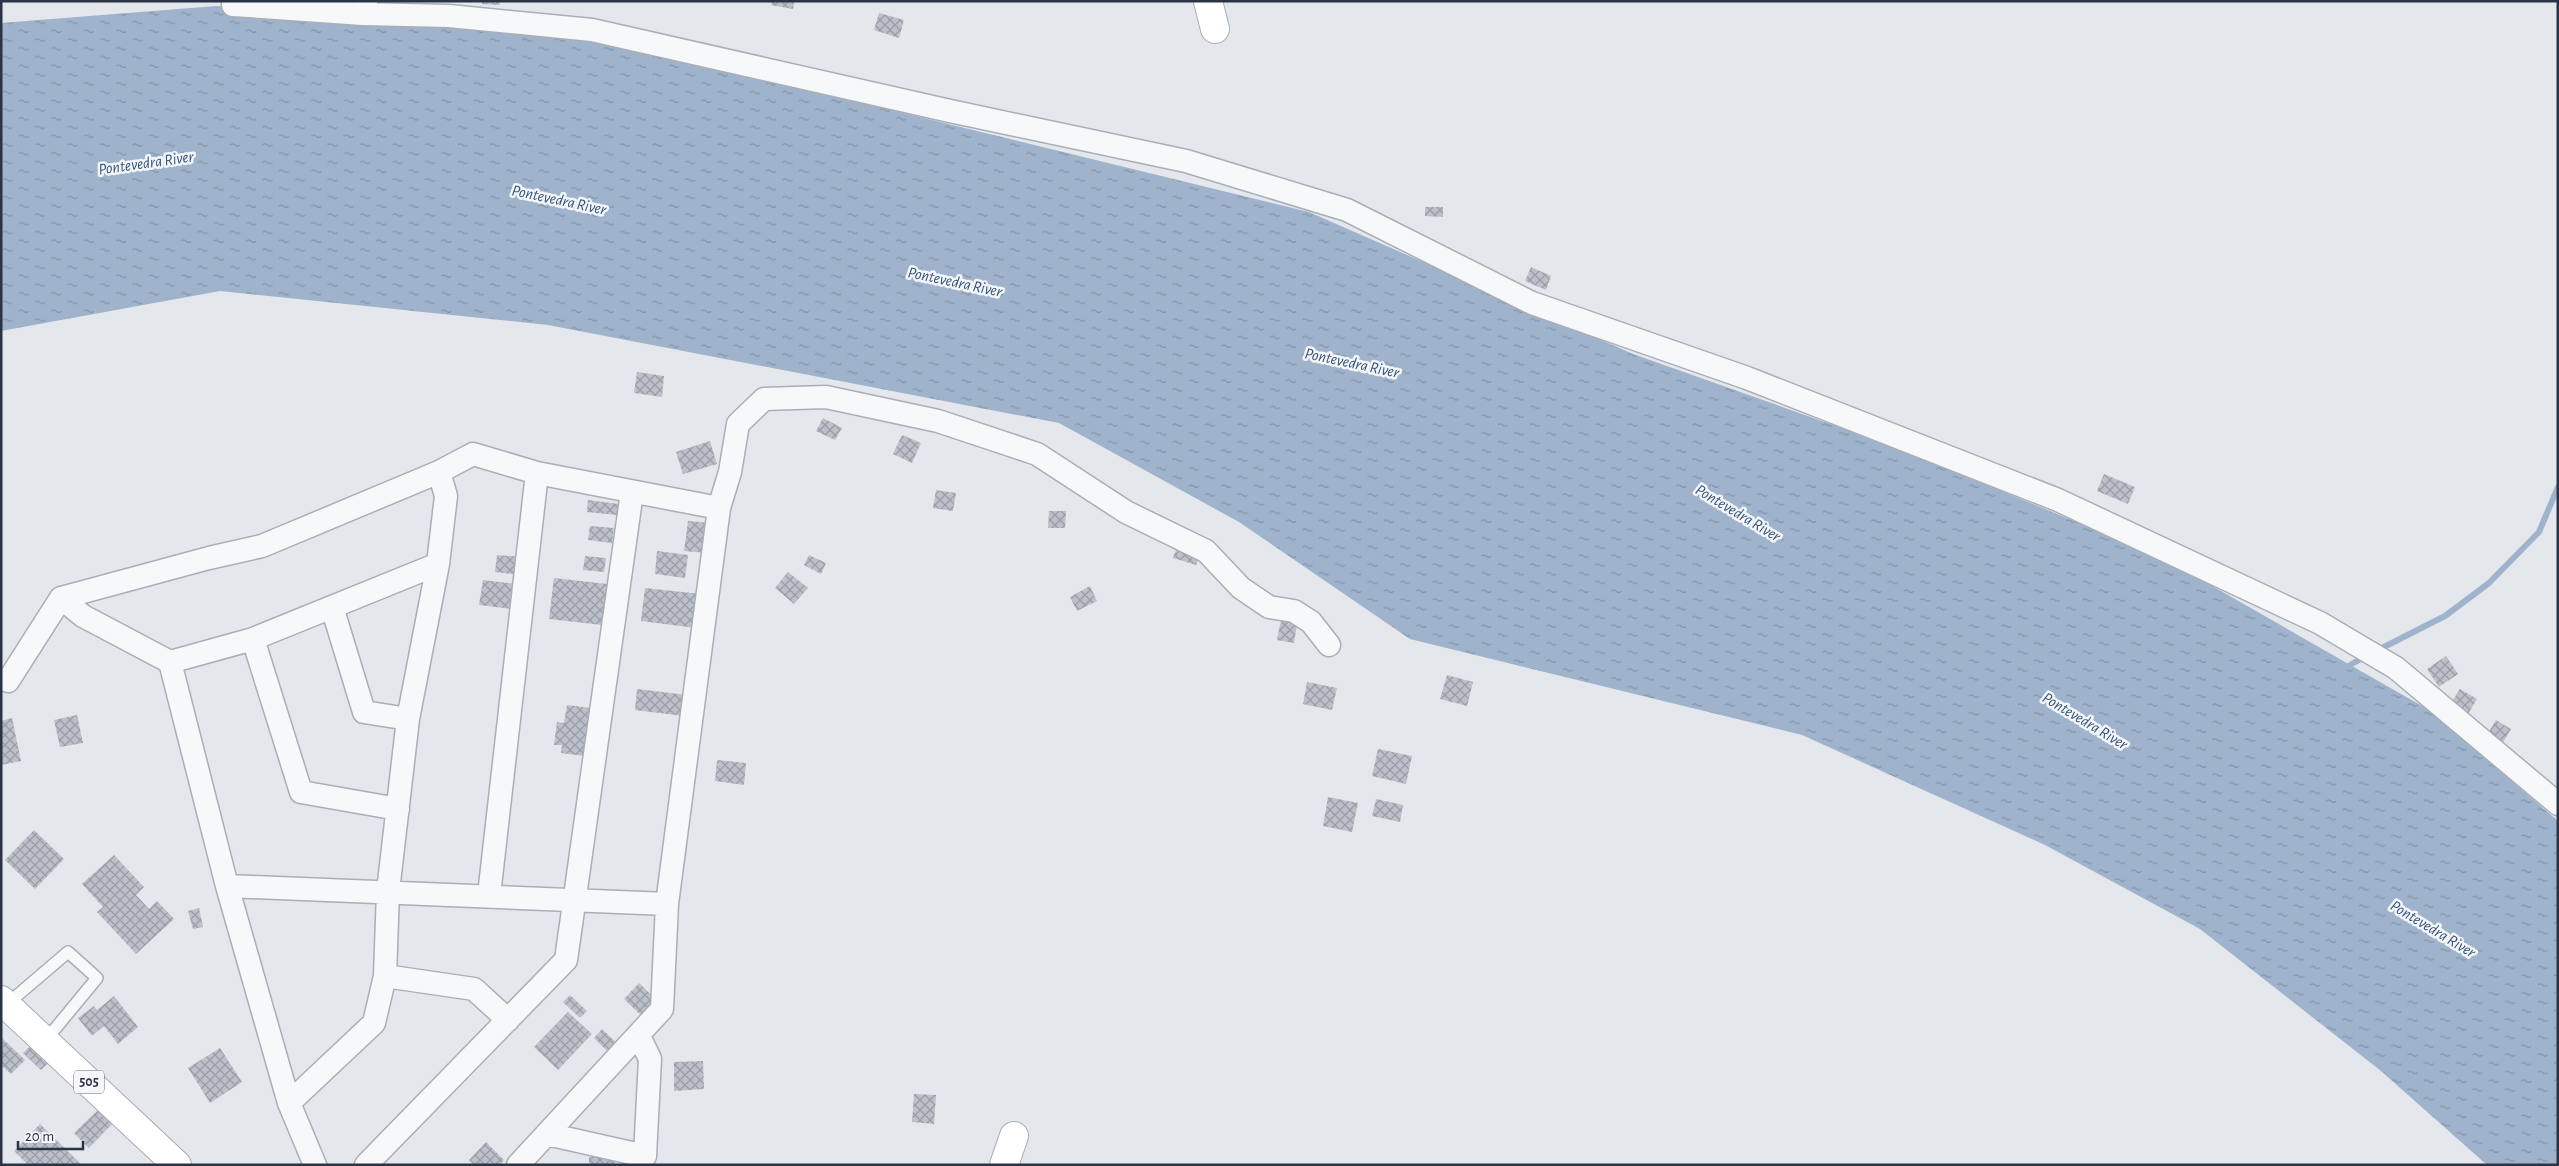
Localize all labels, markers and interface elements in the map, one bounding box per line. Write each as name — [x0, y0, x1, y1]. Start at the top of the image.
water label: Pontevedra River — [97, 148, 195, 178]
water label: Pontevedra River — [510, 182, 608, 218]
water label: Pontevedra River — [906, 264, 1004, 300]
water label: Pontevedra River — [1303, 345, 1401, 381]
water label: Pontevedra River — [1693, 481, 1784, 545]
water label: Pontevedra River — [2040, 689, 2131, 753]
water label: Pontevedra River — [2388, 897, 2479, 961]
road number: 505 — [74, 1070, 104, 1094]
scale bar — [18, 1118, 82, 1150]
text: 20 m — [25, 1129, 54, 1144]

